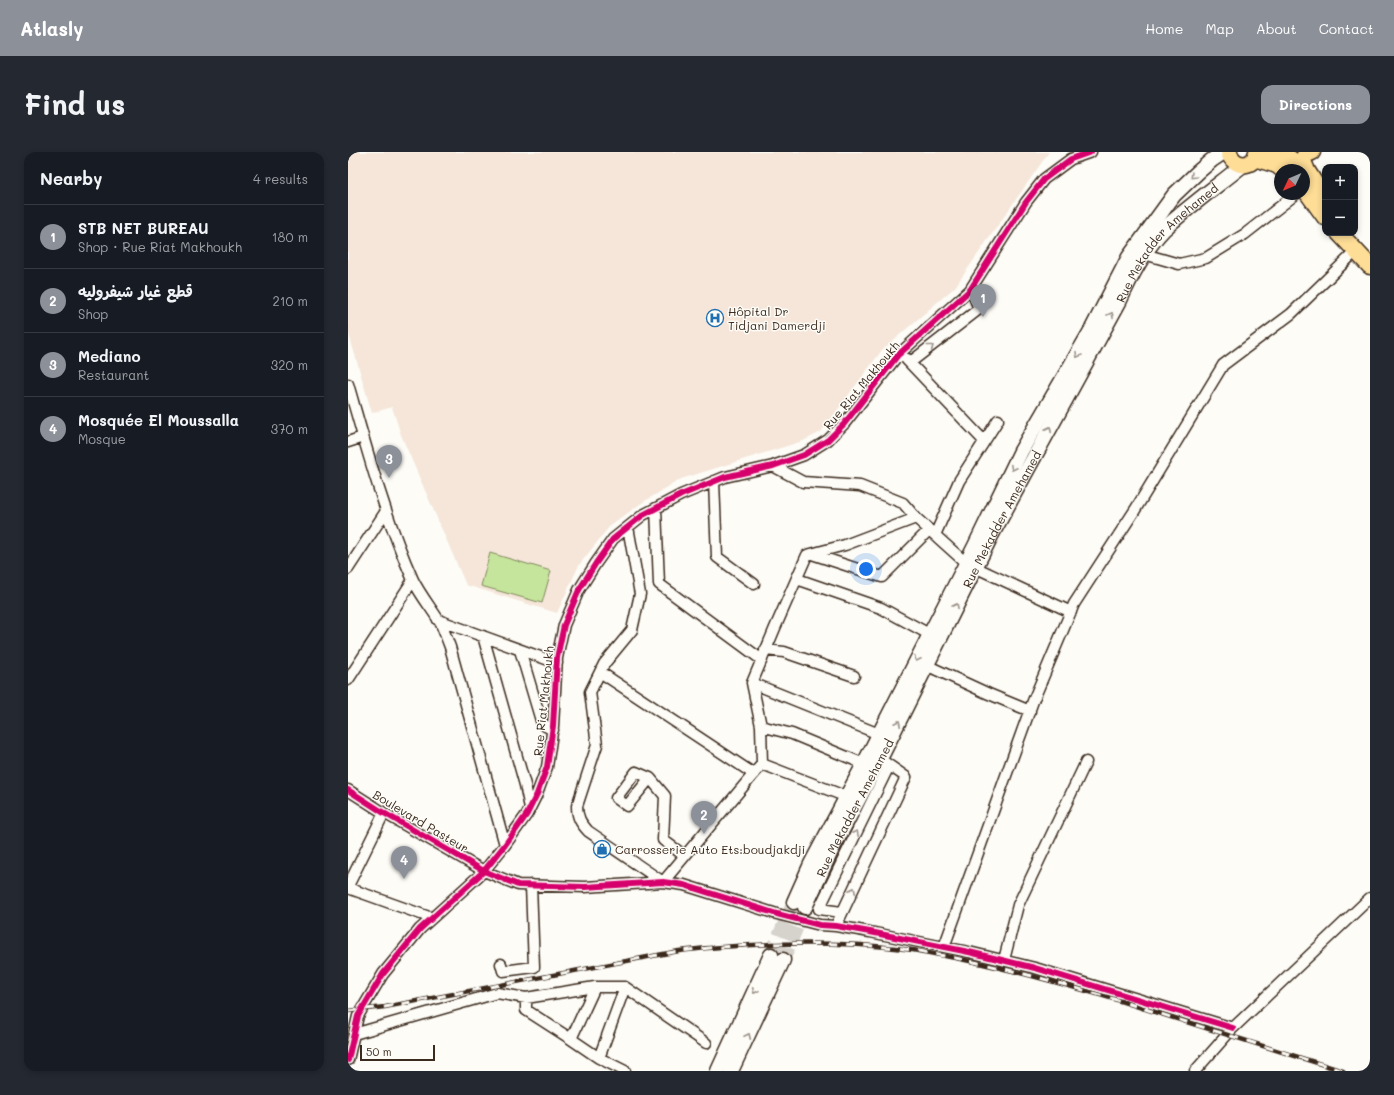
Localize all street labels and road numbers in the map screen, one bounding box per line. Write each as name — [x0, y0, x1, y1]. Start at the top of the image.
street label: Rue Mekadder Amehamed — [1112, 179, 1222, 305]
street label: Rue Riat Makhoukh — [819, 337, 903, 432]
street label: Rue Mekadder Amehamed — [959, 447, 1045, 590]
street label: Rue Riat Makhoukh — [529, 645, 557, 757]
street label: Rue Mekadder Amehamed — [812, 736, 897, 879]
street label: Boulevard Pasteur — [370, 786, 472, 856]

